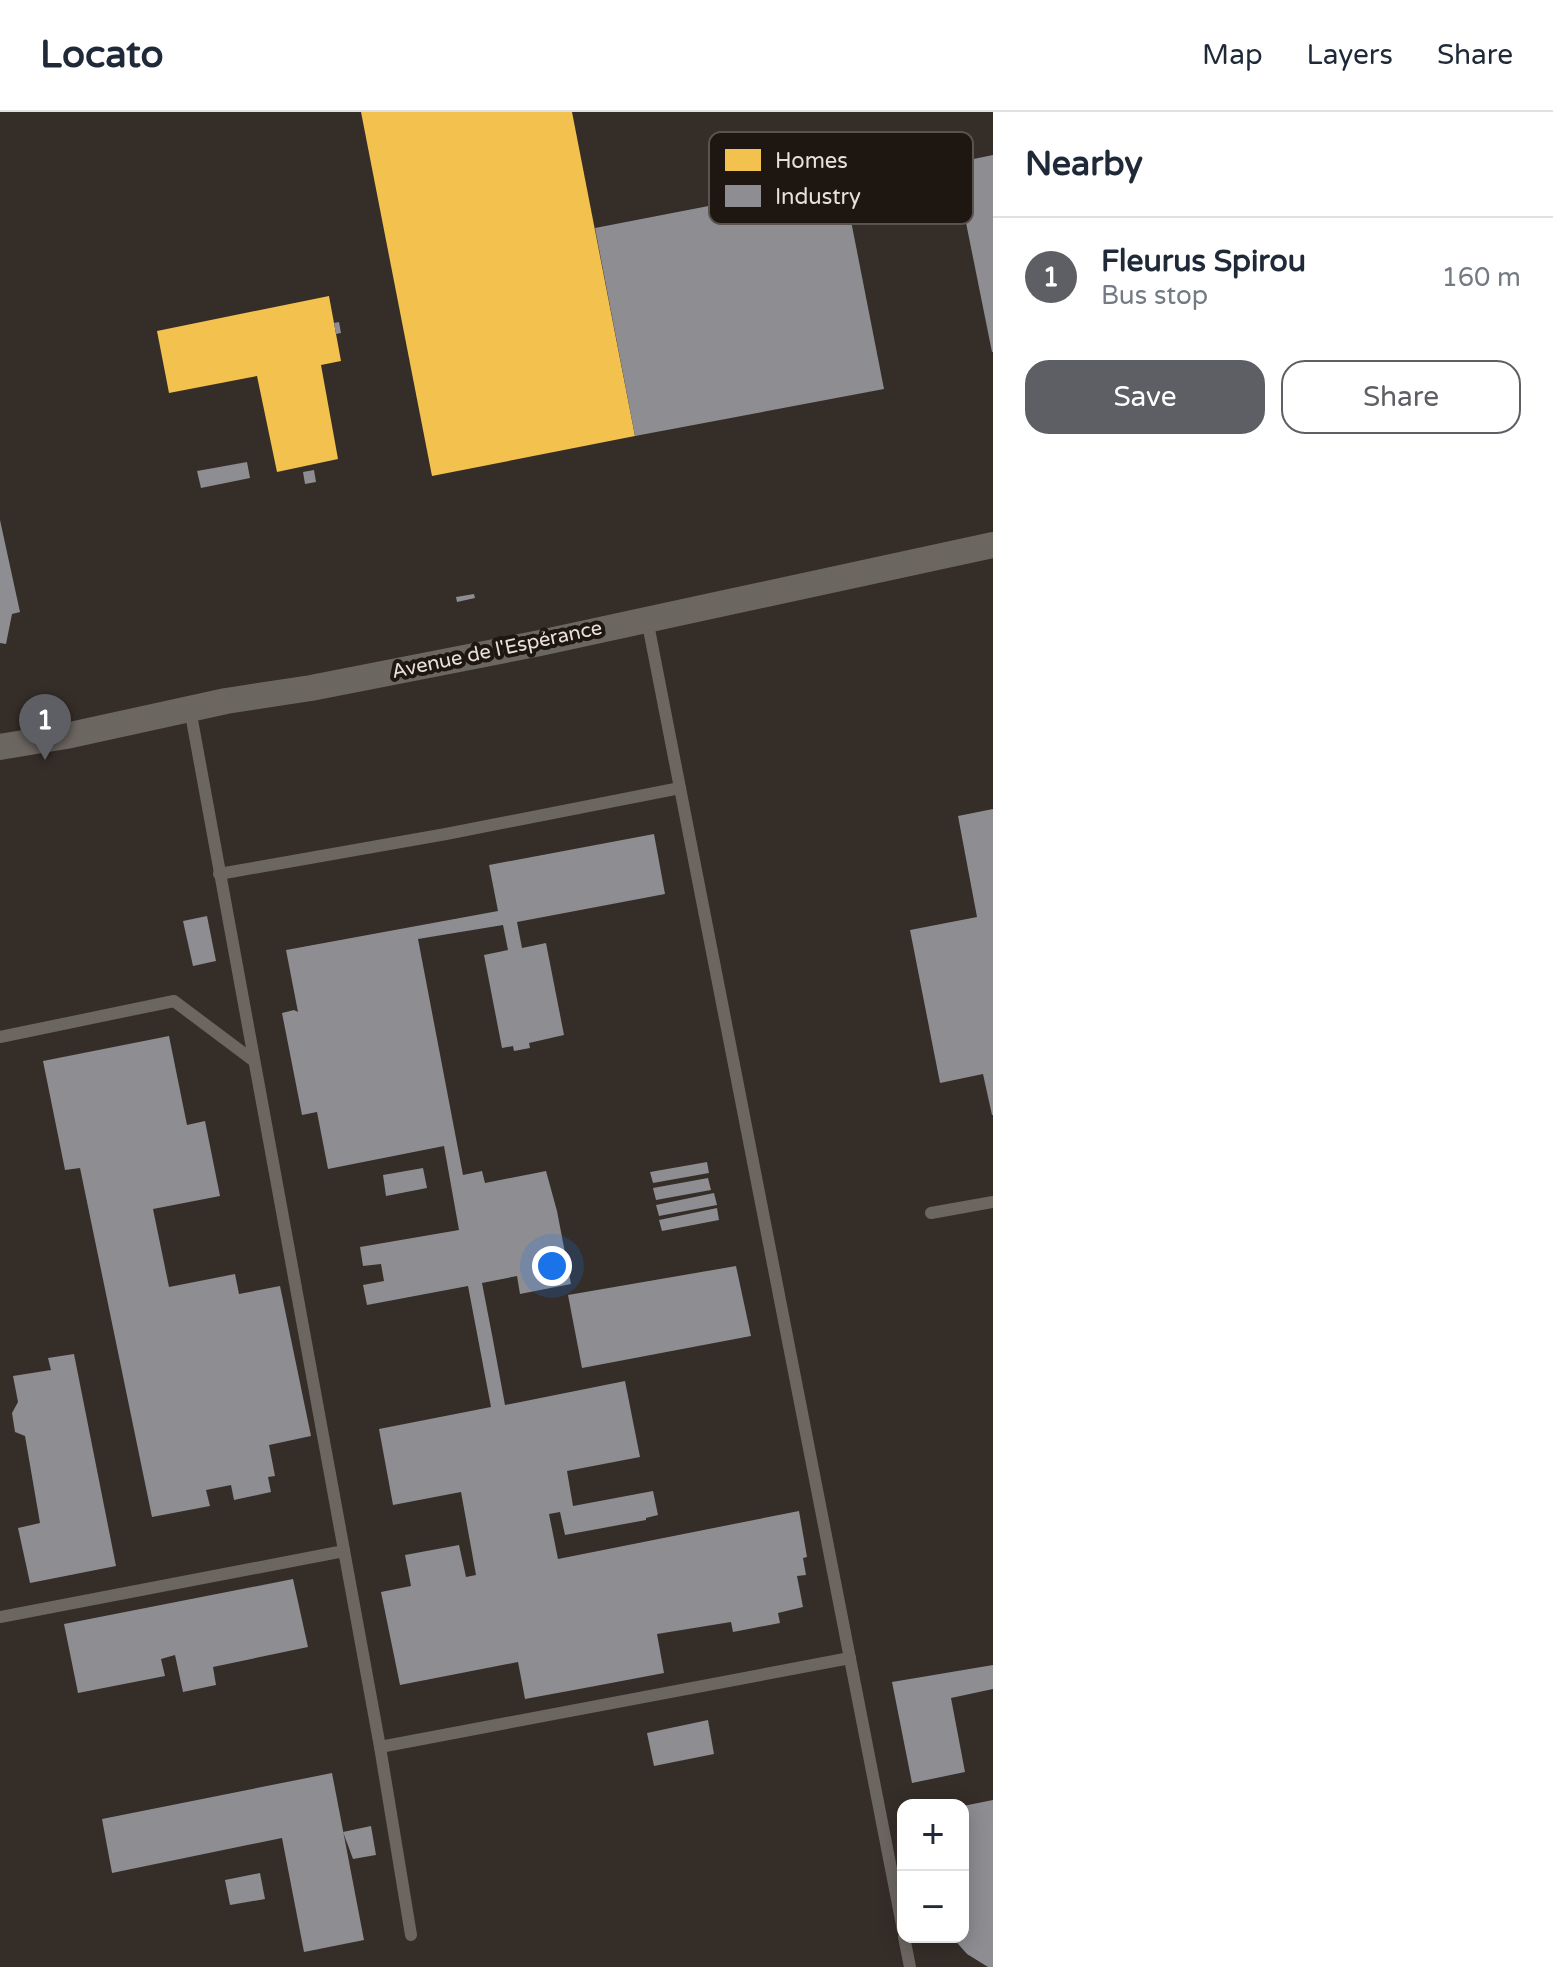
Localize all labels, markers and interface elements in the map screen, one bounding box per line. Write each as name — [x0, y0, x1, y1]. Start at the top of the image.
text: Locato — [40, 32, 164, 78]
text: Map — [1202, 38, 1263, 72]
text: Layers — [1307, 38, 1393, 72]
text: Share — [1437, 38, 1513, 72]
legend — [709, 132, 973, 224]
text: Nearby — [1025, 144, 1143, 185]
text: Homes — [775, 148, 848, 174]
text: Industry — [775, 184, 861, 210]
text: Fleurus Spirou — [1101, 243, 1306, 280]
text: 1 — [1043, 262, 1059, 293]
text: 160 m — [1441, 262, 1521, 293]
text: Bus stop — [1101, 280, 1208, 311]
button: Save — [1025, 360, 1265, 434]
button: Share — [1281, 360, 1521, 434]
street label: Avenue de l'Espérance — [390, 616, 604, 684]
pin: 1 — [19, 694, 71, 760]
your location — [532, 1246, 572, 1286]
map controls — [897, 1799, 969, 1943]
button: + — [897, 1799, 969, 1871]
button: − — [897, 1871, 969, 1943]

